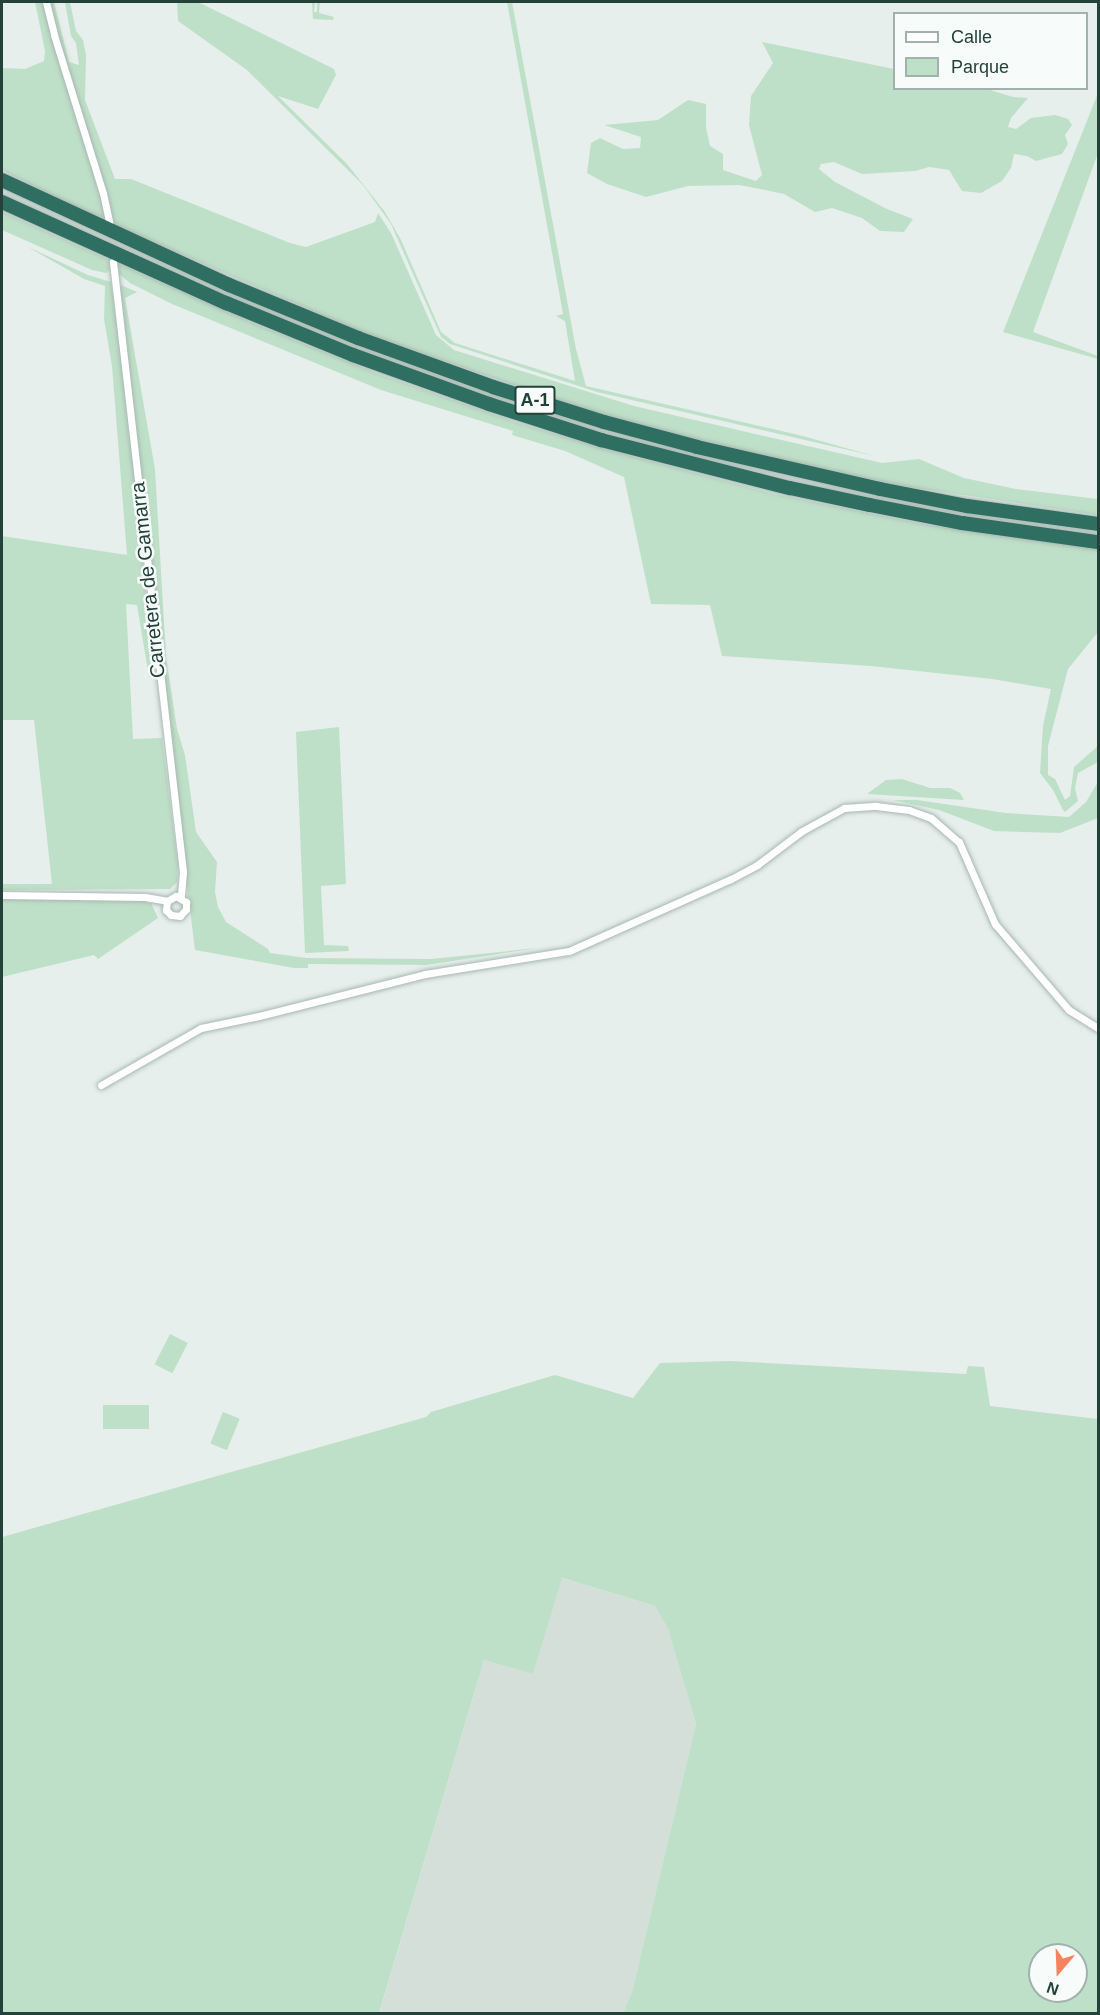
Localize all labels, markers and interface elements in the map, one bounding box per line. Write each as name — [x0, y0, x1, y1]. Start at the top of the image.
legend — [893, 12, 1088, 90]
text: Calle — [951, 27, 992, 47]
text: Parque — [951, 57, 1009, 77]
road number: A-1 — [514, 385, 556, 415]
street label: Carretera de Gamarra — [126, 481, 170, 679]
north arrow — [1028, 1943, 1088, 2003]
text: N — [1044, 1979, 1061, 1999]

